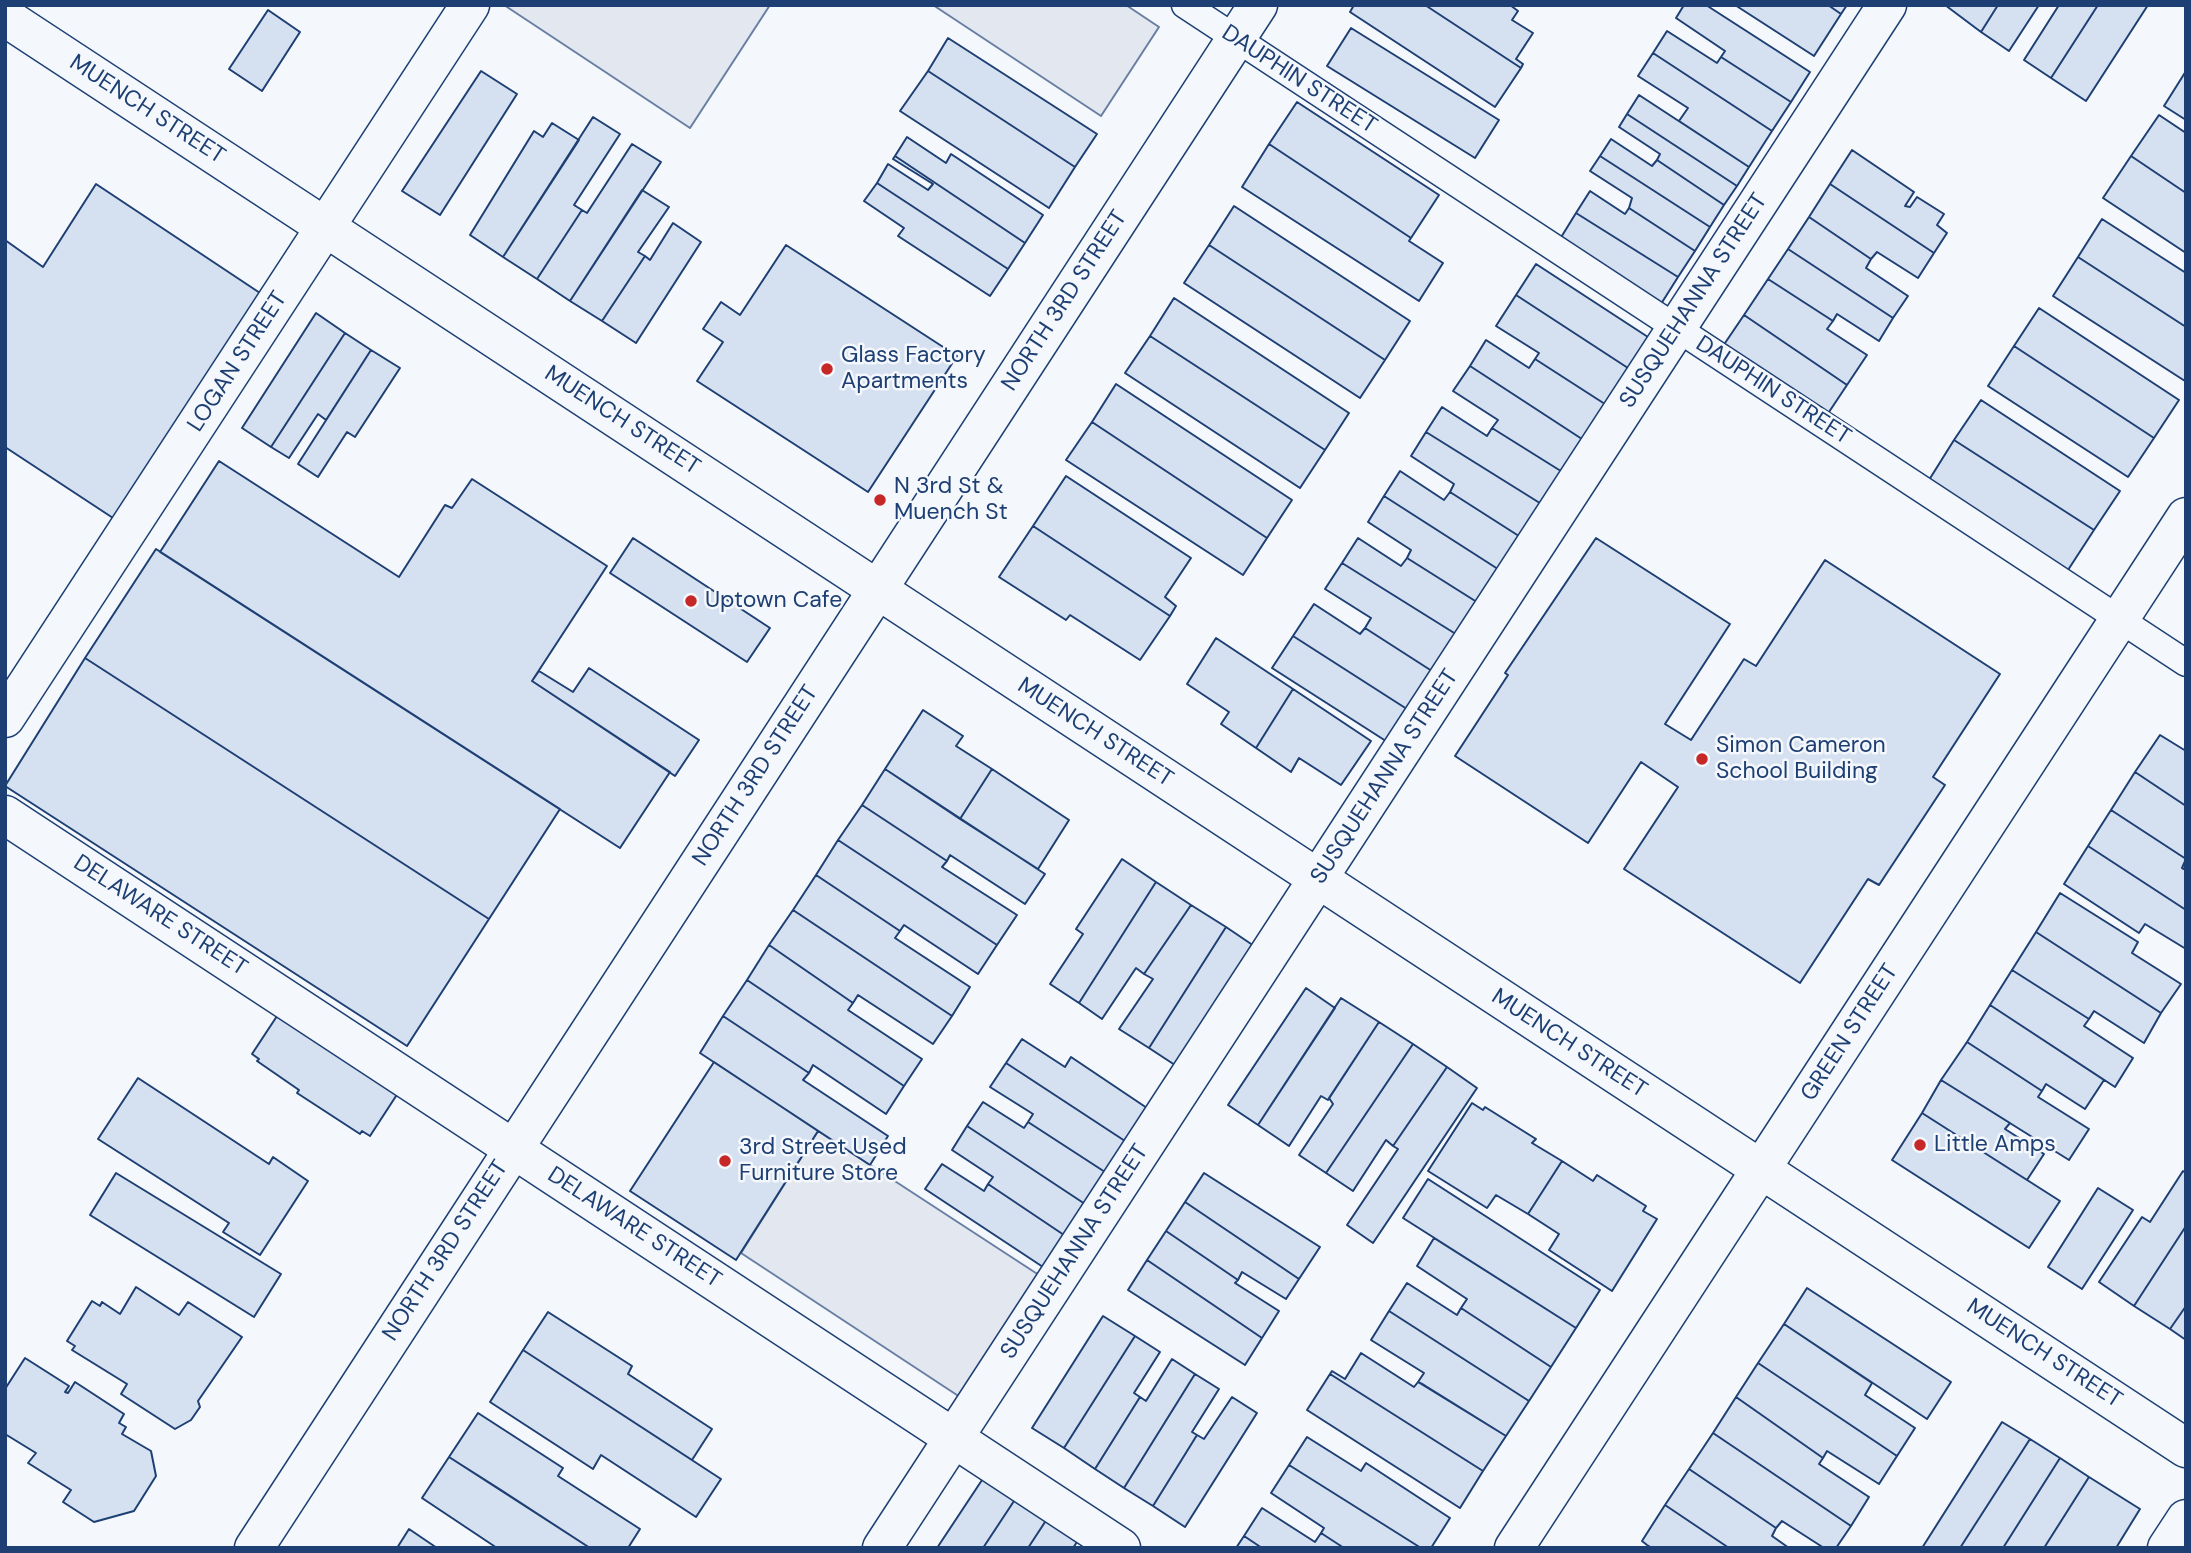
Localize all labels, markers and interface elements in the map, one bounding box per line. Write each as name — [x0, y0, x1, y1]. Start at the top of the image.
street label: DAUPHIN STREET — [1216, 20, 1382, 140]
street label: MUENCH STREET — [64, 49, 230, 171]
street label: SUSQUEHANNA STREET — [1614, 189, 1774, 413]
street label: NORTH 3RD STREET — [996, 206, 1134, 396]
street label: LOGAN STREET — [182, 287, 294, 437]
street label: DAUPHIN STREET — [1690, 331, 1856, 451]
place label: Glass Factory Apartments — [841, 342, 986, 396]
street label: MUENCH STREET — [539, 360, 705, 482]
marker: Glass Factory Apartments — [819, 361, 835, 377]
place label: N 3rd St & Muench St — [894, 473, 1008, 527]
marker: N 3rd St & Muench St — [872, 492, 888, 508]
place label: Uptown Cafe — [705, 587, 842, 615]
marker: Uptown Cafe — [683, 593, 699, 609]
street label: SUSQUEHANNA STREET — [1305, 665, 1465, 889]
street label: MUENCH STREET — [1012, 672, 1178, 794]
street label: NORTH 3RD STREET — [687, 681, 825, 871]
place label: Simon Cameron School Building — [1716, 732, 1886, 786]
marker: Simon Cameron School Building — [1694, 751, 1710, 767]
street label: DELAWARE STREET — [68, 849, 252, 983]
street label: GREEN STREET — [1796, 959, 1904, 1107]
street label: MUENCH STREET — [1486, 983, 1652, 1105]
place label: Little Amps — [1934, 1131, 2056, 1159]
place label: 3rd Street Used Furniture Store — [739, 1134, 907, 1188]
marker: Little Amps — [1912, 1137, 1928, 1153]
street label: SUSQUEHANNA STREET — [995, 1140, 1155, 1364]
marker: 3rd Street Used Furniture Store — [717, 1153, 733, 1169]
street label: NORTH 3RD STREET — [377, 1156, 515, 1346]
street label: DELAWARE STREET — [542, 1161, 726, 1295]
street label: MUENCH STREET — [1961, 1293, 2127, 1415]

